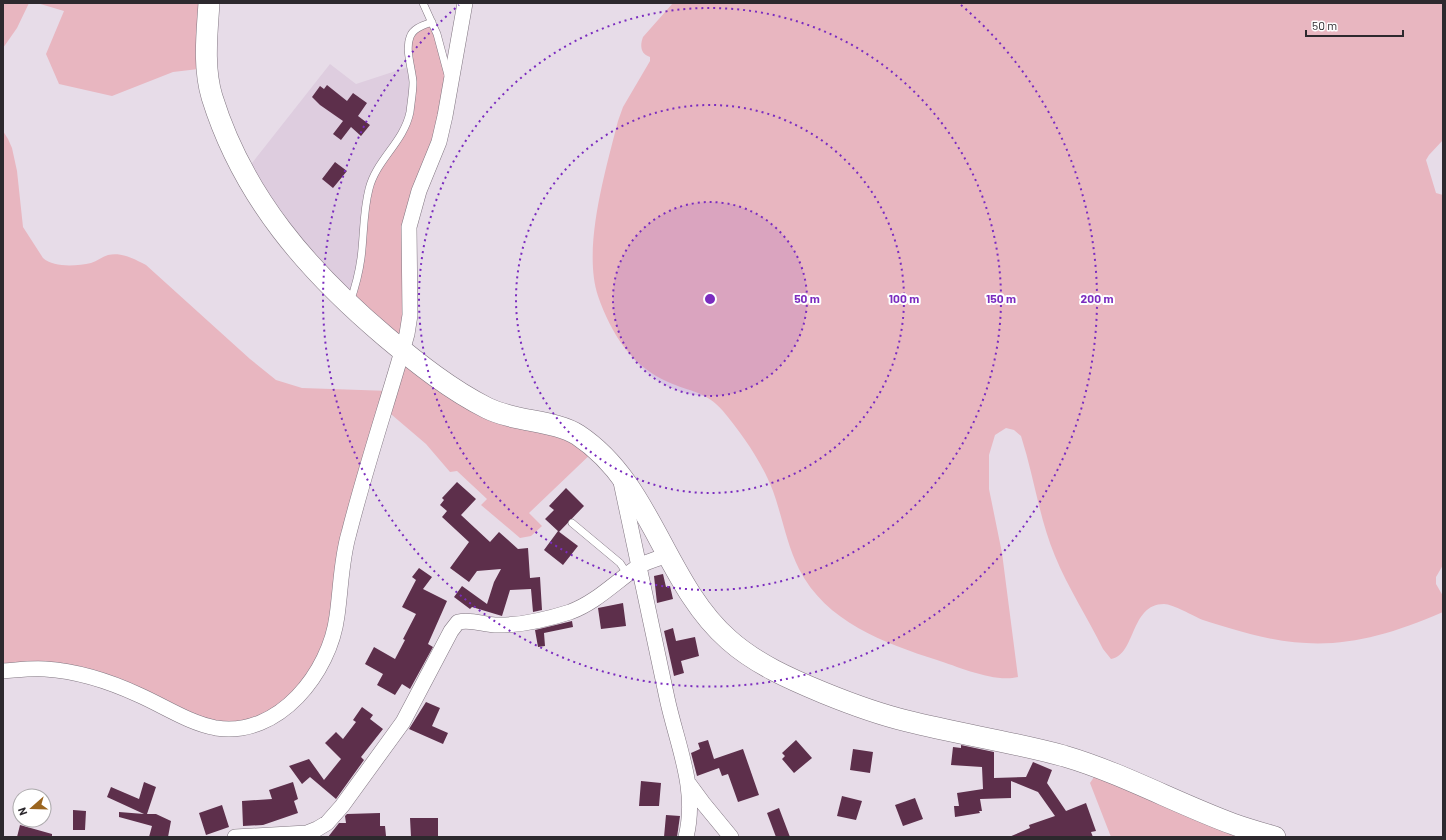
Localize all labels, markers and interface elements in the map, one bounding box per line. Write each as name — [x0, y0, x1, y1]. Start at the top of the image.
scale bar — [1306, 12, 1403, 38]
text: 50 m — [1312, 18, 1337, 32]
text: 50 m — [794, 291, 820, 305]
text: 100 m — [889, 291, 919, 305]
text: 150 m — [986, 291, 1016, 305]
text: 200 m — [1081, 291, 1113, 305]
centre of rings — [703, 292, 717, 306]
north arrow — [12, 788, 52, 828]
text: N — [15, 806, 29, 817]

